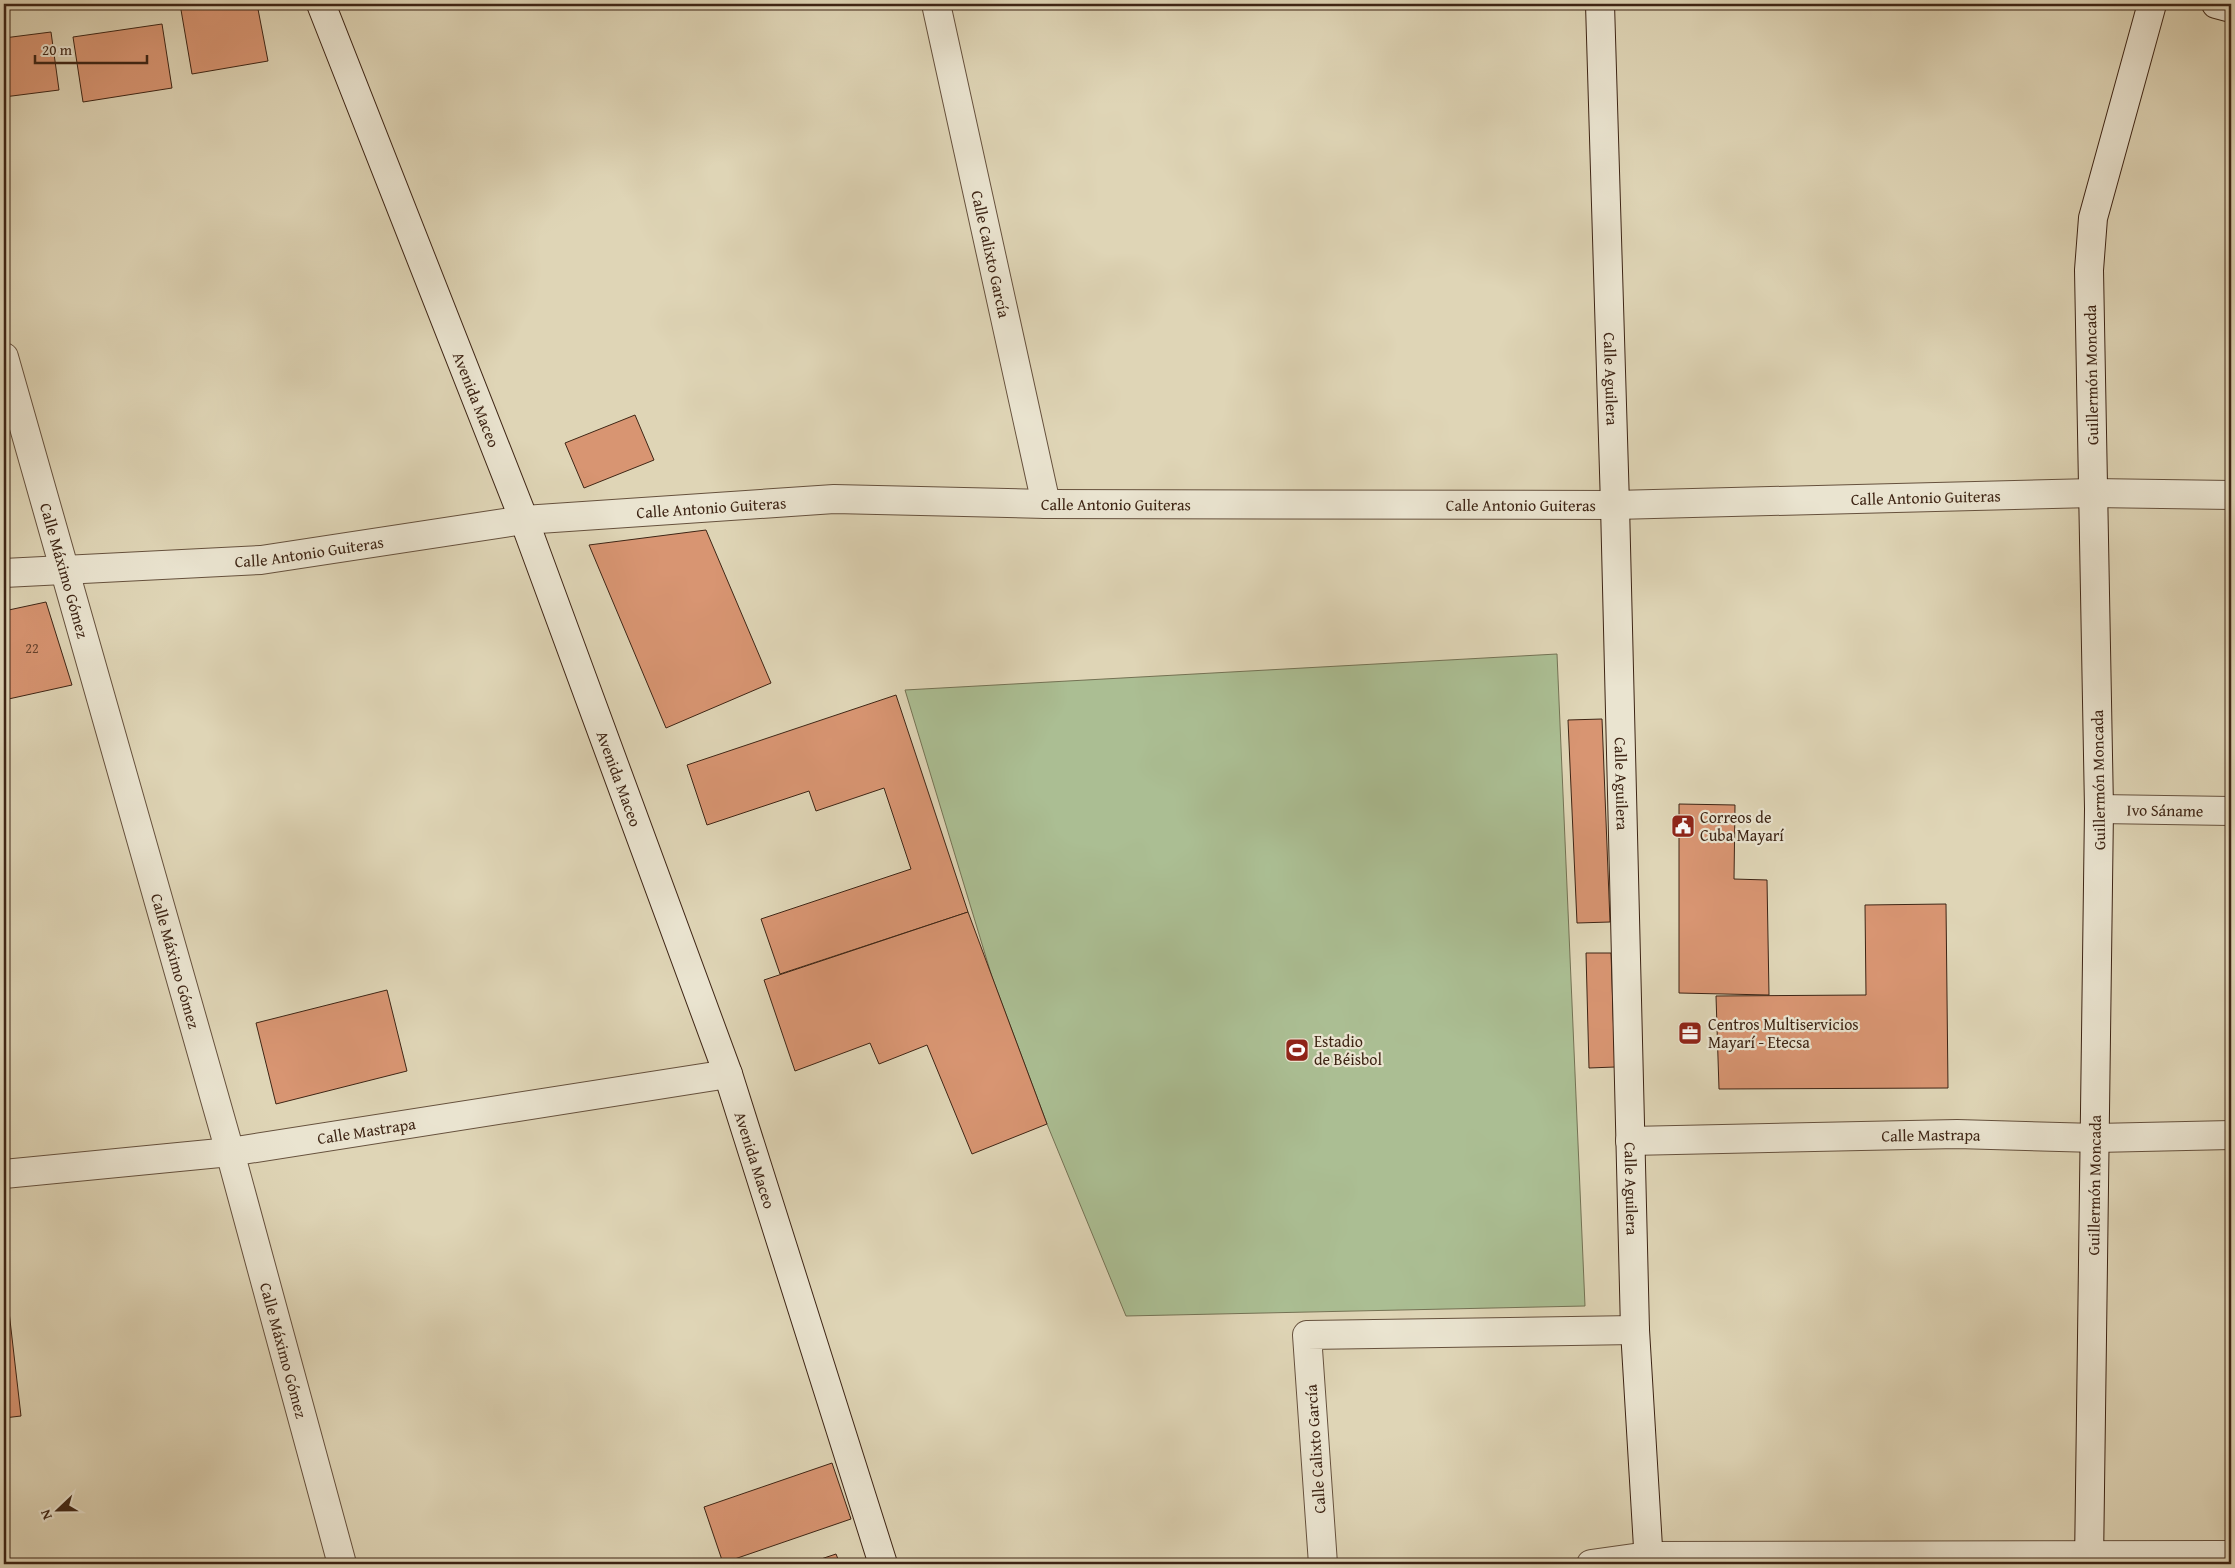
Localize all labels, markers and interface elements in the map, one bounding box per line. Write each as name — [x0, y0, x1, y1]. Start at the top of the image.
scale bar — [35, 32, 148, 64]
text: 20 m — [42, 39, 73, 60]
street label: Calle Calixto García — [965, 188, 1017, 320]
street label: Guillermón Moncada — [2078, 304, 2104, 445]
street label: Calle Aguilera — [1598, 332, 1625, 426]
street label: Avenida Maceo — [447, 348, 506, 451]
street label: Calle Antonio Guiteras — [1850, 483, 2001, 511]
street label: Calle Antonio Guiteras — [636, 490, 787, 524]
street label: Calle Antonio Guiteras — [1041, 492, 1191, 516]
street label: Calle Antonio Guiteras — [1446, 493, 1596, 517]
street label: Calle Máximo Gómez — [34, 500, 95, 641]
street label: Calle Antonio Guiteras — [234, 530, 385, 573]
house number: 22 — [25, 638, 39, 658]
street label: Guillermón Moncada — [2085, 709, 2111, 850]
street label: Avenida Maceo — [591, 727, 648, 830]
street label: Calle Aguilera — [1609, 737, 1635, 831]
street label: Ivo Sáname — [2126, 797, 2204, 823]
place label: Correos de Cuba Mayarí — [1700, 805, 1784, 847]
public building icon: Correos de Cuba Mayarí — [1670, 813, 1696, 839]
street label: Calle Máximo Gómez — [145, 891, 206, 1032]
place label: Centros Multiservicios Mayarí - Etecsa — [1708, 1012, 1859, 1054]
office icon: Centros Multiservicios Mayarí - Etecsa — [1677, 1020, 1703, 1046]
place label: Estadio de Béisbol — [1314, 1029, 1382, 1071]
sports icon: Estadio de Béisbol — [1284, 1037, 1310, 1063]
street label: Avenida Maceo — [729, 1108, 782, 1212]
street label: Calle Mastrapa — [315, 1111, 418, 1150]
street label: Guillermón Moncada — [2081, 1114, 2107, 1255]
street label: Calle Mastrapa — [1881, 1122, 1981, 1148]
street label: Calle Aguilera — [1618, 1142, 1645, 1236]
street label: Calle Máximo Gómez — [254, 1280, 314, 1421]
street label: Calle Calixto García — [1298, 1383, 1331, 1514]
north arrow — [32, 1486, 82, 1536]
text: N — [35, 1506, 57, 1523]

